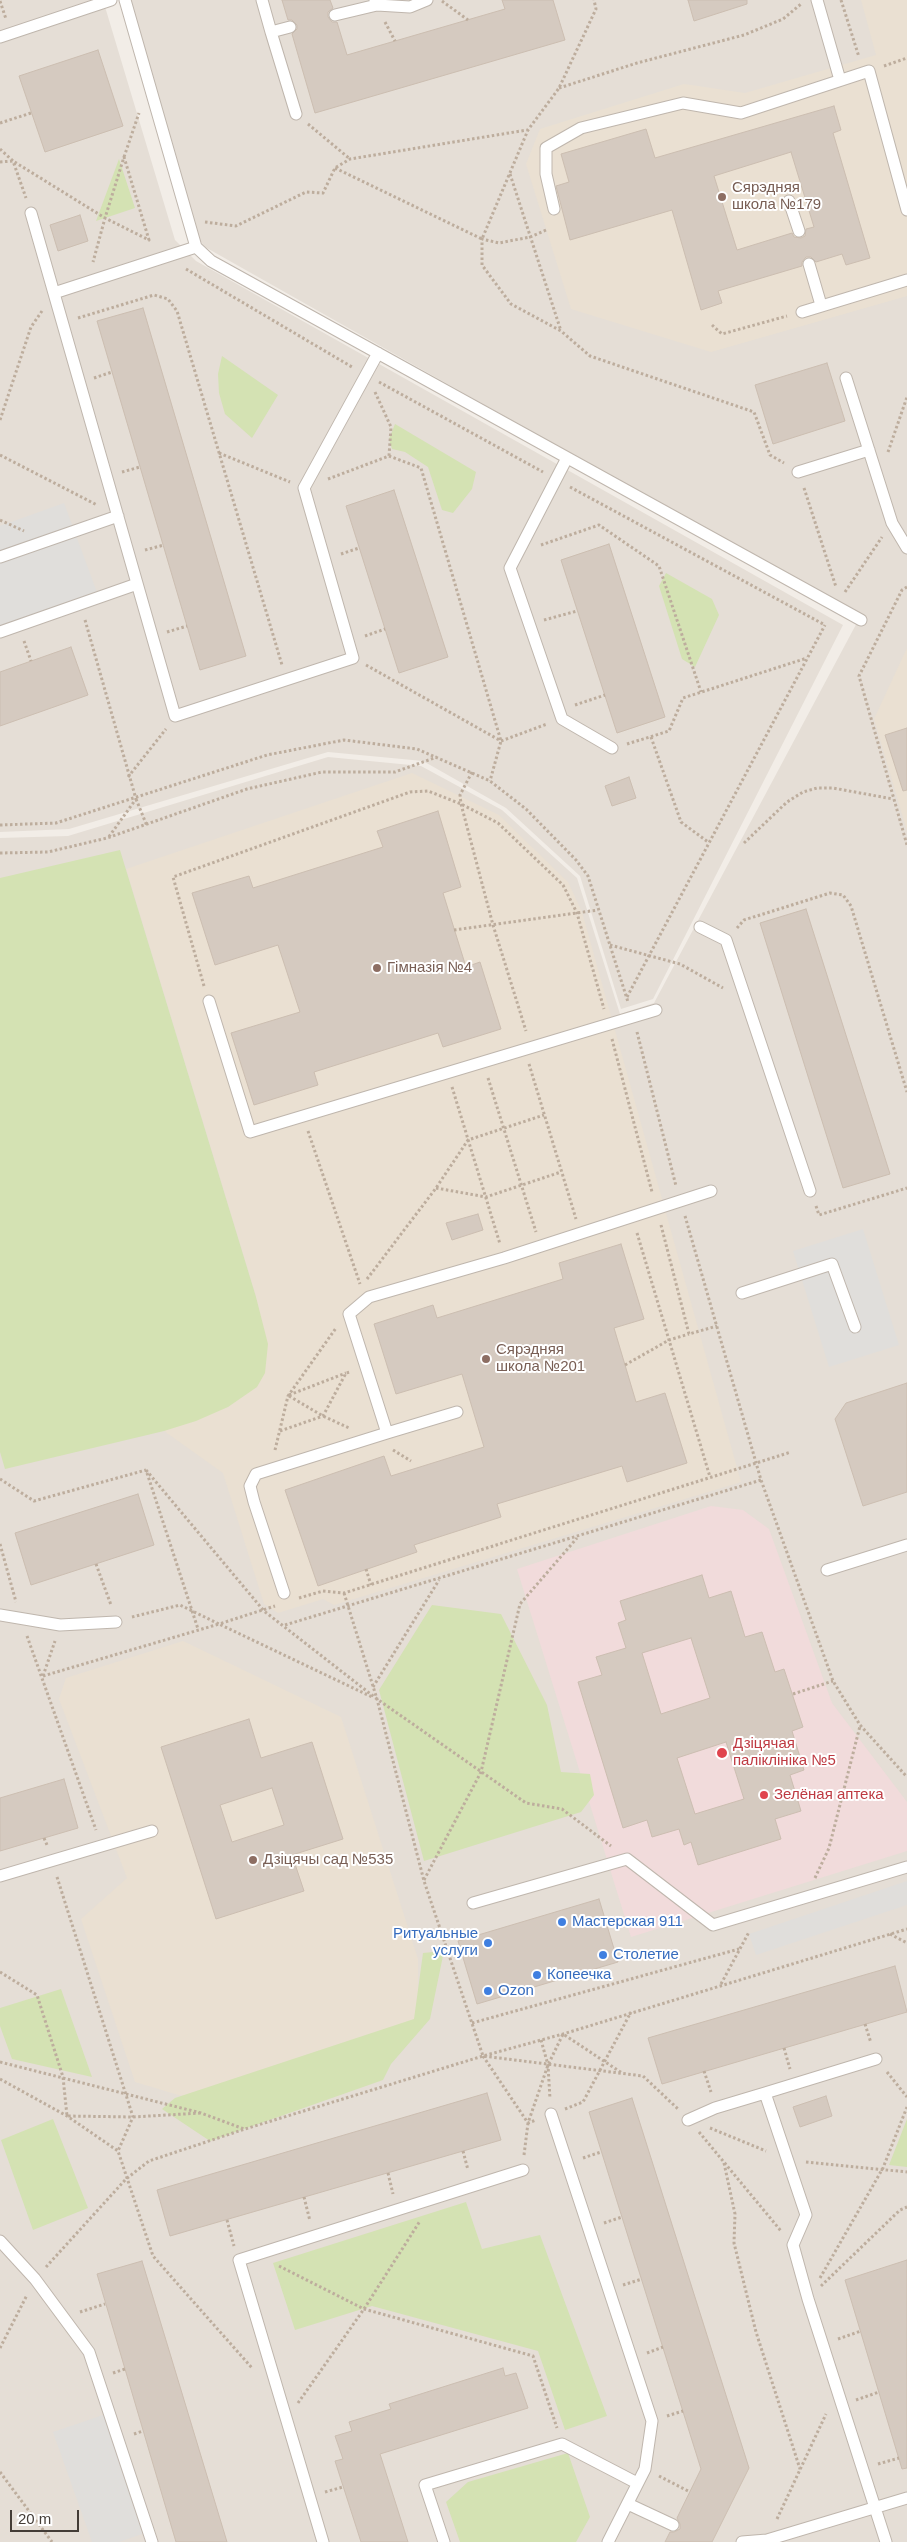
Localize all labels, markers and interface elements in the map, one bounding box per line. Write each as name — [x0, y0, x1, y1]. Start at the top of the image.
place label: Сярэдняя школа №179 — [732, 179, 821, 214]
marker: Сярэдняя школа №179 — [716, 191, 728, 203]
place label: Гімназія №4 — [387, 959, 472, 977]
marker: Гімназія №4 — [371, 962, 383, 974]
place label: Сярэдняя школа №201 — [496, 1341, 585, 1376]
marker: Сярэдняя школа №201 — [480, 1353, 492, 1365]
place label: Дзіцячая паліклініка №5 — [733, 1735, 836, 1770]
marker: Дзіцячая паліклініка №5 — [715, 1746, 729, 1760]
place label: Зелёная аптека — [774, 1786, 884, 1804]
marker: Зелёная аптека — [758, 1789, 770, 1801]
place label: Дзіцячы сад №535 — [263, 1851, 393, 1869]
marker: Дзіцячы сад №535 — [247, 1854, 259, 1866]
place label: Мастерская 911 — [572, 1913, 683, 1931]
marker: Мастерская 911 — [556, 1916, 568, 1928]
place label: Ритуальные услуги — [393, 1925, 478, 1960]
marker: Ритуальные услуги — [482, 1937, 494, 1949]
place label: Столетие — [613, 1946, 679, 1964]
marker: Столетие — [597, 1949, 609, 1961]
place label: Копеечка — [547, 1966, 611, 1984]
marker: Копеечка — [531, 1969, 543, 1981]
place label: Ozon — [498, 1982, 534, 2000]
marker: Ozon — [482, 1985, 494, 1997]
scale bar — [12, 2500, 81, 2532]
text: 20 m — [18, 2510, 51, 2527]

